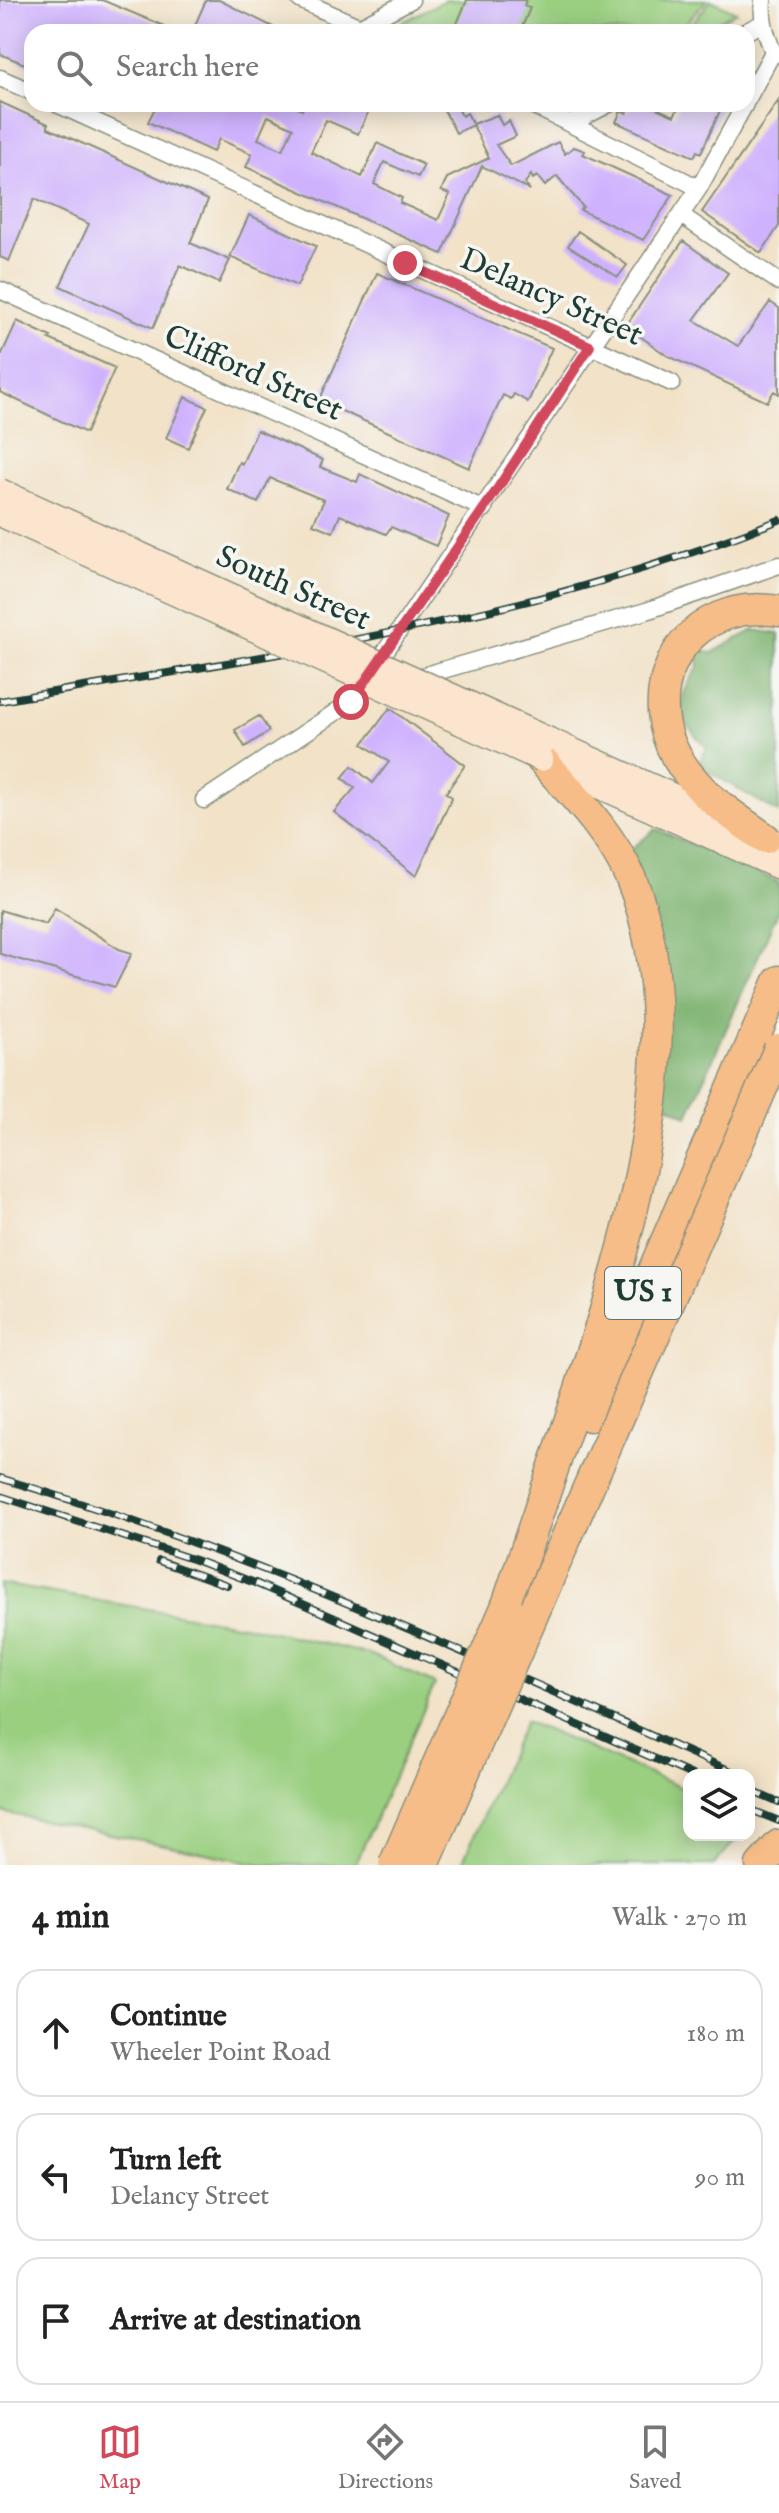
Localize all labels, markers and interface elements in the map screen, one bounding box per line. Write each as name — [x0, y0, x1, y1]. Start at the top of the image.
search box — [24, 24, 755, 112]
icon: search — [52, 46, 96, 90]
text: Search here — [116, 49, 259, 87]
street label: Delancy Street — [453, 239, 649, 357]
route end — [387, 245, 423, 281]
street label: Clifford Street — [157, 316, 349, 432]
street label: South Street — [209, 537, 377, 641]
route start — [333, 684, 369, 720]
road number: US 1 — [605, 1267, 681, 1319]
map controls — [683, 1769, 755, 1841]
button: layers — [683, 1769, 755, 1841]
text: 4 min — [32, 1896, 110, 1939]
text: Walk · 270 m — [612, 1901, 747, 1934]
text: Continue — [110, 1998, 227, 2036]
icon: ahead — [34, 2011, 78, 2055]
text: 180 m — [687, 2017, 745, 2050]
text: Wheeler Point Road — [110, 2036, 330, 2069]
text: Turn left — [110, 2142, 221, 2180]
icon: left — [34, 2155, 78, 2199]
text: 90 m — [695, 2161, 745, 2194]
text: Delancy Street — [110, 2180, 269, 2213]
icon: arrive — [34, 2299, 78, 2343]
text: Arrive at destination — [110, 2302, 361, 2340]
tab: Map — [98, 2420, 142, 2496]
tab: Directions — [338, 2420, 433, 2496]
tab: Saved — [629, 2420, 681, 2496]

